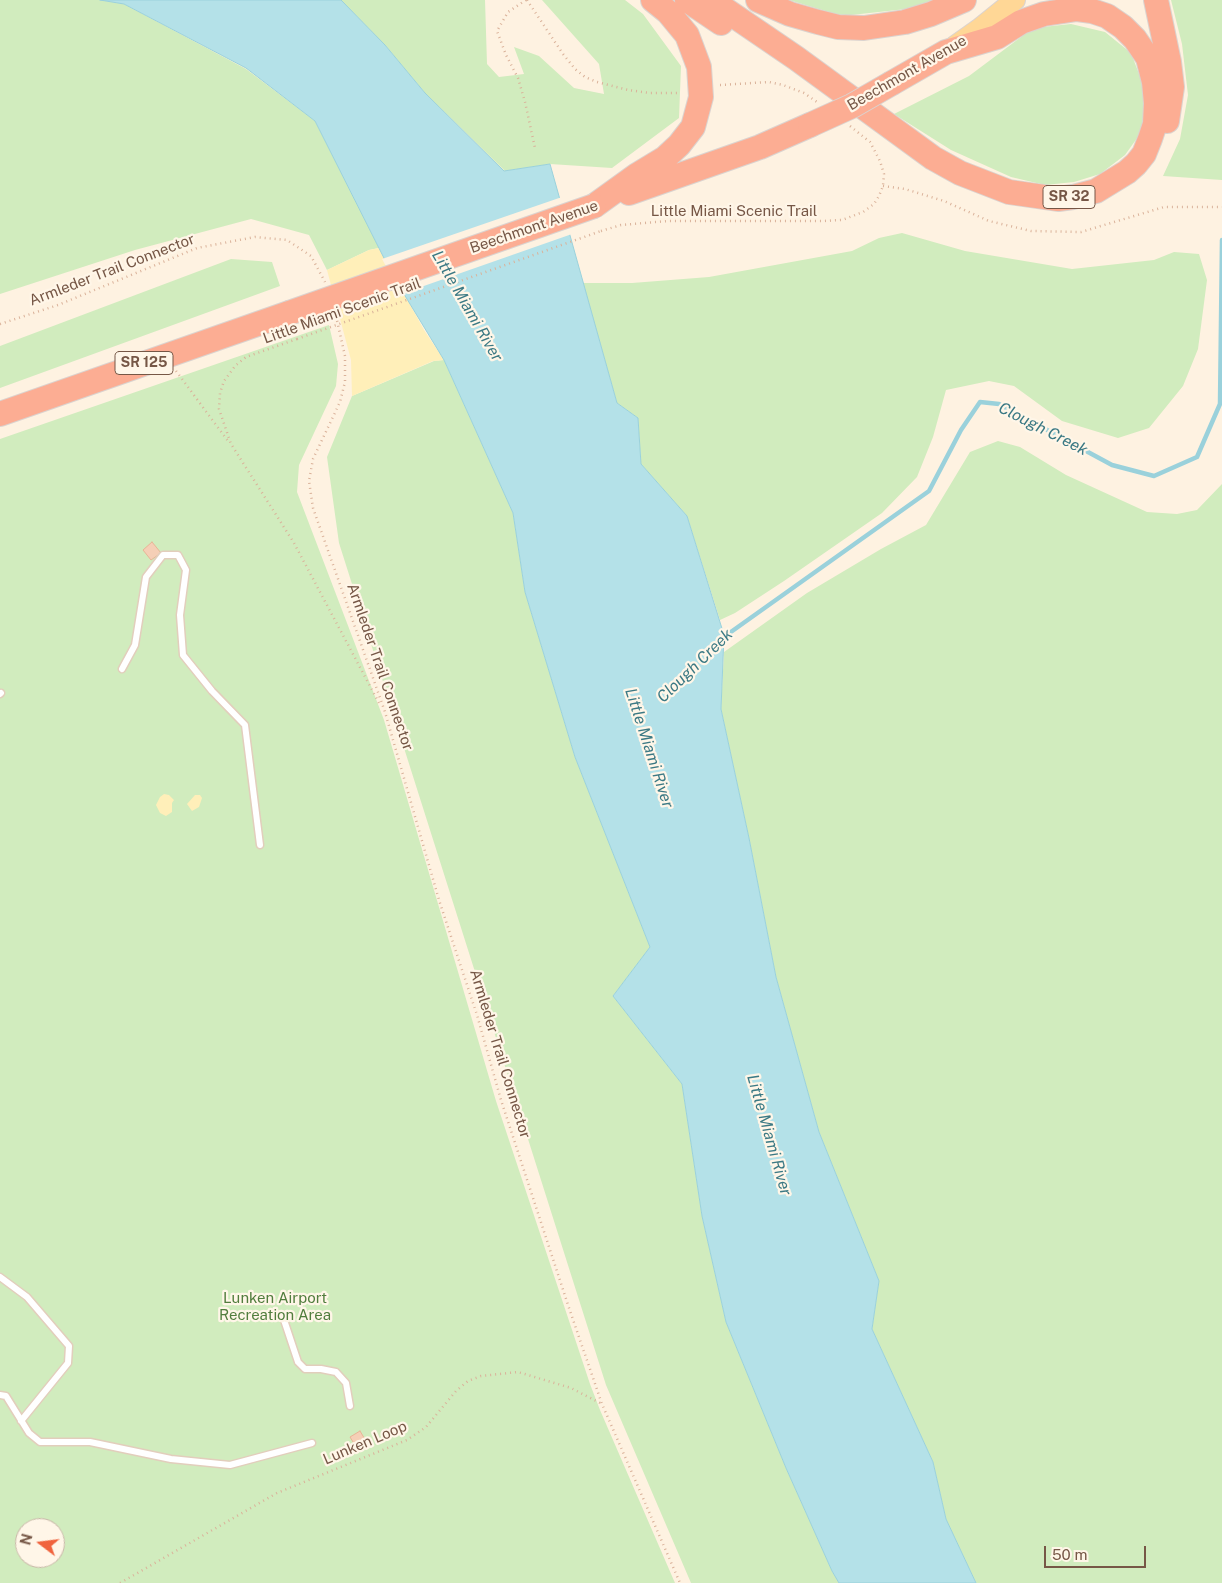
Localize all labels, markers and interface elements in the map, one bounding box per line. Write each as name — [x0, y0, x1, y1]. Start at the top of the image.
street label: Beechmont Avenue — [844, 32, 970, 114]
road number: SR 32 — [1043, 186, 1095, 208]
street label: Beechmont Avenue — [467, 197, 601, 257]
street label: Little Miami Scenic Trail — [651, 202, 817, 220]
street label: Armleder Trail Connector — [27, 230, 197, 310]
water label: Little Miami River — [427, 247, 507, 365]
street label: Little Miami Scenic Trail — [261, 274, 423, 348]
road number: SR 125 — [115, 352, 173, 374]
water label: Clough Creek — [995, 398, 1091, 460]
street label: Armleder Trail Connector — [343, 581, 417, 753]
water label: Clough Creek — [653, 625, 737, 707]
water label: Little Miami River — [621, 686, 677, 810]
street label: Armleder Trail Connector — [466, 967, 534, 1141]
water label: Little Miami River — [743, 1072, 795, 1198]
park label: Lunken Airport Recreation Area — [219, 1289, 331, 1324]
street label: Lunken Loop — [320, 1417, 410, 1469]
north arrow — [15, 1518, 65, 1568]
text: N — [17, 1532, 36, 1547]
scale bar — [1047, 1536, 1150, 1568]
text: 50 m — [1052, 1546, 1087, 1563]

